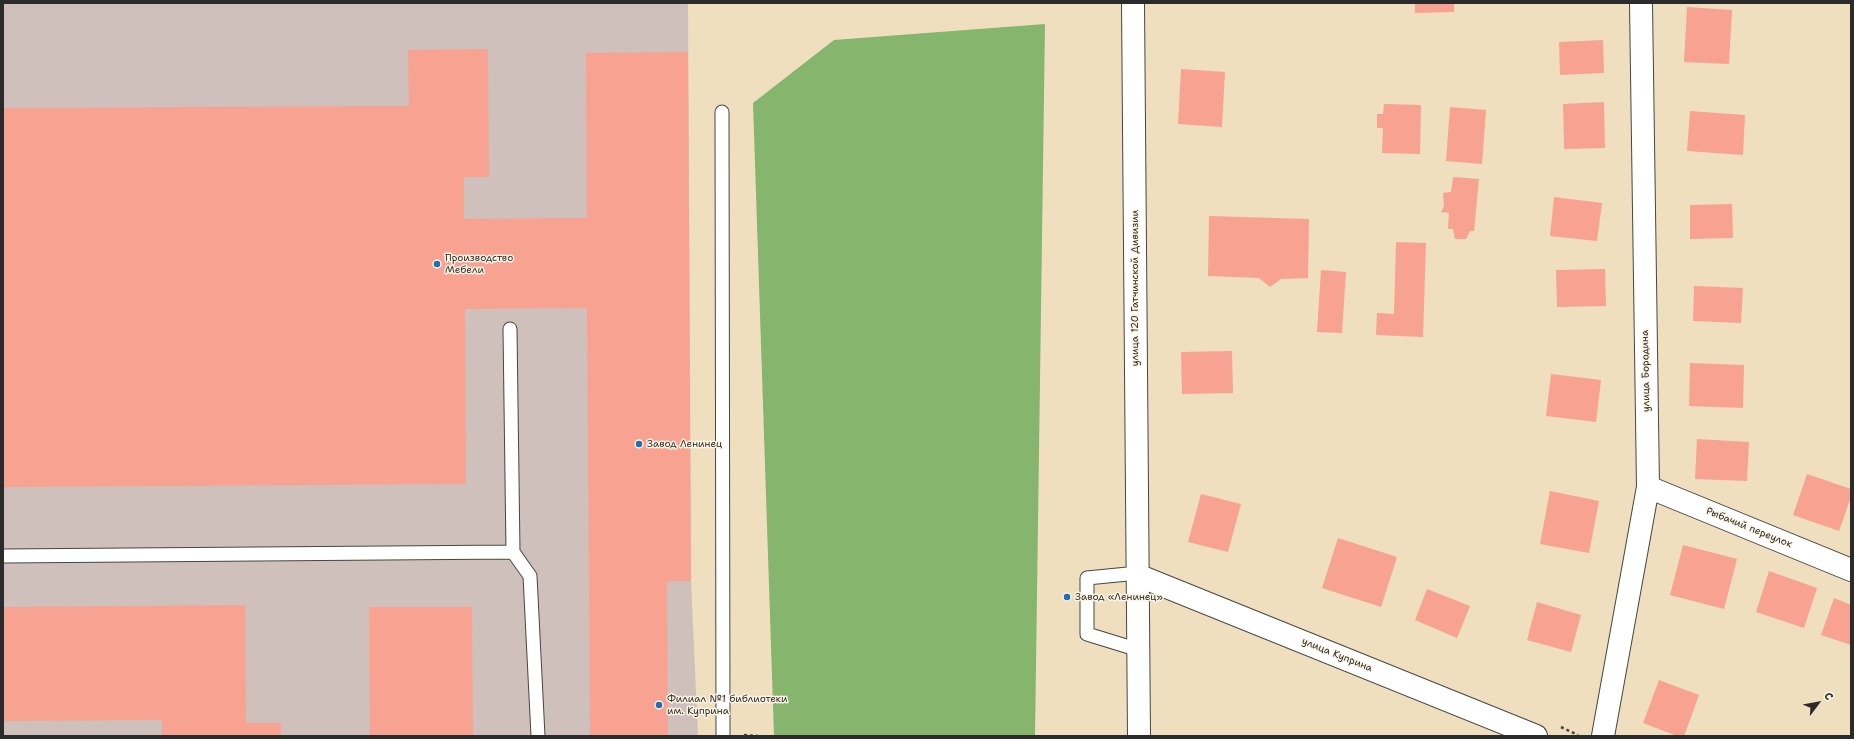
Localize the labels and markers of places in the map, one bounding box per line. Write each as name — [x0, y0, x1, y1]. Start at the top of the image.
place label: Производство Мебели — [445, 252, 513, 276]
marker: Производство Мебели — [432, 259, 442, 269]
place label: Завод Ленинец — [647, 438, 722, 450]
marker: Завод Ленинец — [634, 439, 644, 449]
place label: Завод «Ленинец» — [1075, 591, 1163, 603]
marker: Завод «Ленинец» — [1062, 592, 1072, 602]
place label: Филиал №1 библиотеки им. Куприна — [667, 693, 788, 716]
marker: Филиал №1 библиотеки им. Куприна — [654, 700, 664, 710]

